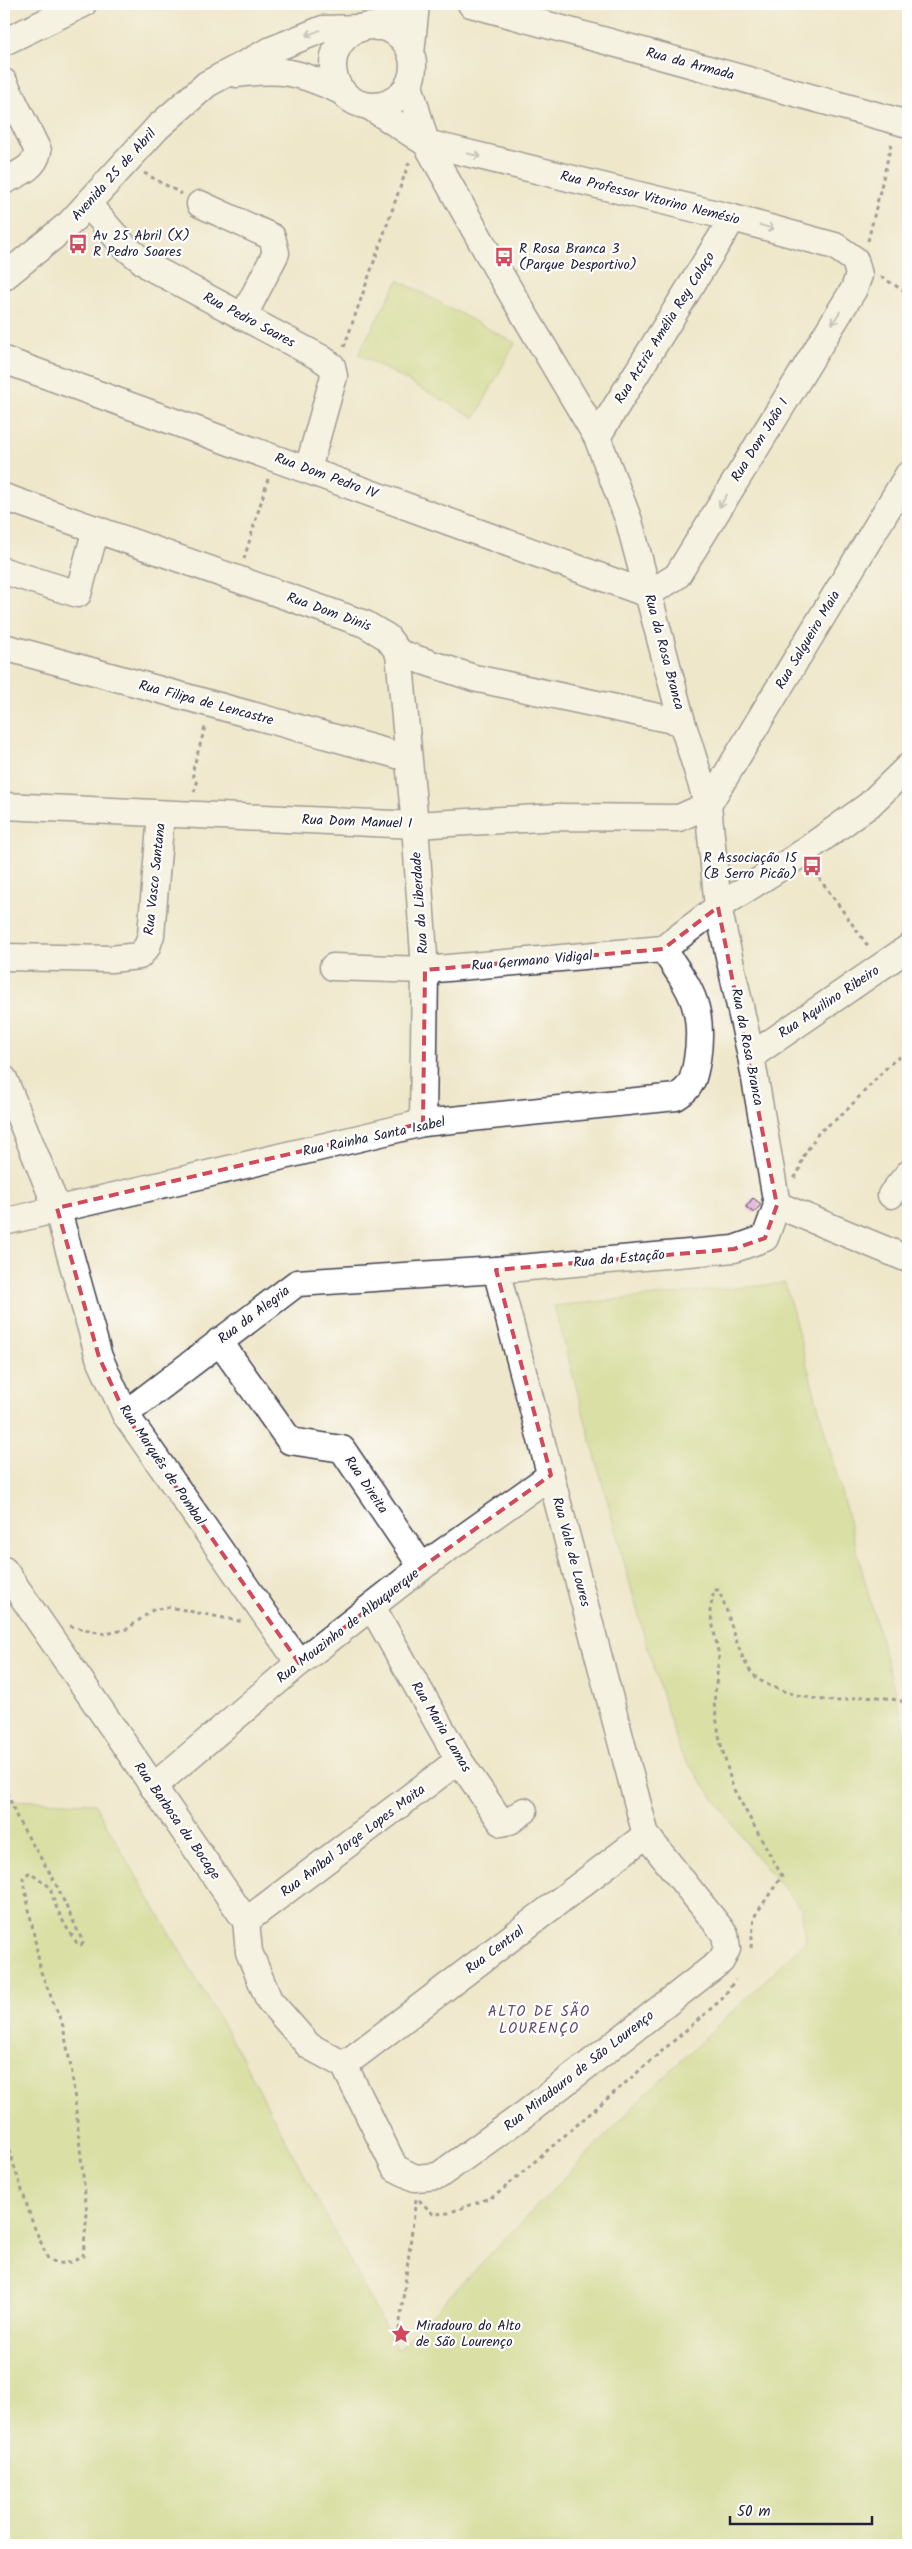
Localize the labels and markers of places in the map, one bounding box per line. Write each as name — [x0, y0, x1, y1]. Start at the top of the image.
place label: Av 25 Abril (X) R Pedro Soares — [93, 225, 190, 263]
bus stop icon: Av 25 Abril (X) R Pedro Soares — [67, 233, 89, 255]
place label: R Rosa Branca 3 (Parque Desportivo) — [519, 238, 637, 276]
bus stop icon: R Rosa Branca 3 (Parque Desportivo) — [493, 246, 515, 268]
place label: R Associação 15 (B Serro Picão) — [704, 847, 798, 885]
bus stop icon: R Associação 15 (B Serro Picão) — [801, 855, 823, 877]
place label: Miradouro do Alto de São Lourenço — [416, 2315, 521, 2353]
place icon: Miradouro do Alto de São Lourenço — [390, 2323, 412, 2345]

